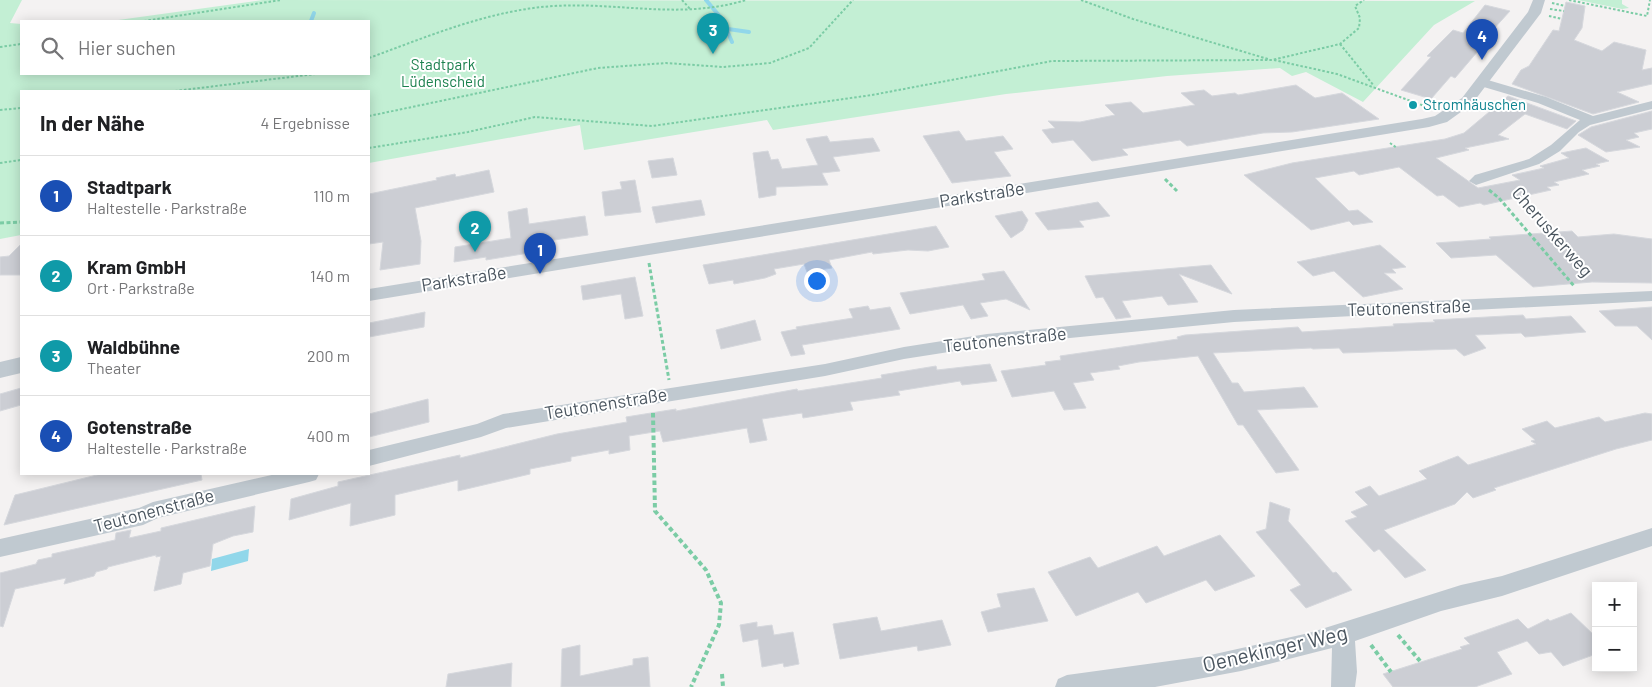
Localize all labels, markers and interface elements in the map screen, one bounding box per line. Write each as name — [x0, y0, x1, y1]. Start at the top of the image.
pin: 3 — [697, 13, 729, 54]
pin: 4 — [1466, 19, 1498, 60]
search box — [20, 20, 370, 75]
icon: search — [38, 34, 66, 62]
text: Hier suchen — [78, 36, 176, 59]
park label: Stadtpark Lüdenscheid — [401, 55, 485, 90]
place label: Stromhäuschen — [1423, 95, 1526, 113]
marker: Stromhäuschen — [1407, 99, 1419, 111]
text: In der Nähe — [40, 110, 145, 135]
text: 4 Ergebnisse — [260, 113, 350, 132]
text: Stadtpark — [87, 175, 172, 198]
street label: Parkstraße — [938, 176, 1026, 212]
street label: Cheruskerweg — [1508, 182, 1598, 281]
text: 1 — [53, 186, 59, 205]
text: 110 m — [313, 186, 350, 205]
text: Haltestelle · Parkstraße — [87, 198, 247, 217]
pin: 2 — [459, 211, 491, 252]
pin: 1 — [524, 233, 556, 274]
text: Kram GmbH — [87, 255, 186, 278]
street label: Parkstraße — [420, 260, 508, 296]
text: 2 — [52, 266, 60, 285]
text: 140 m — [310, 266, 350, 285]
your location — [804, 268, 830, 294]
text: Ort · Parkstraße — [87, 278, 195, 297]
street label: Teutonenstraße — [1347, 294, 1471, 320]
street label: Teutonenstraße — [942, 322, 1068, 356]
text: Waldbühne — [87, 335, 180, 358]
text: 3 — [52, 346, 60, 365]
text: 200 m — [307, 346, 350, 365]
text: Theater — [87, 358, 141, 377]
street label: Teutonenstraße — [543, 382, 669, 424]
text: Gotenstraße — [87, 415, 192, 438]
text: 4 — [51, 426, 61, 445]
text: 400 m — [307, 426, 350, 445]
text: Haltestelle · Parkstraße — [87, 438, 247, 457]
street label: Teutonenstraße — [91, 483, 216, 537]
map controls — [1592, 582, 1637, 672]
button: + — [1592, 582, 1637, 627]
street label: Oenekinger Weg — [1200, 619, 1350, 676]
button: − — [1592, 627, 1637, 672]

